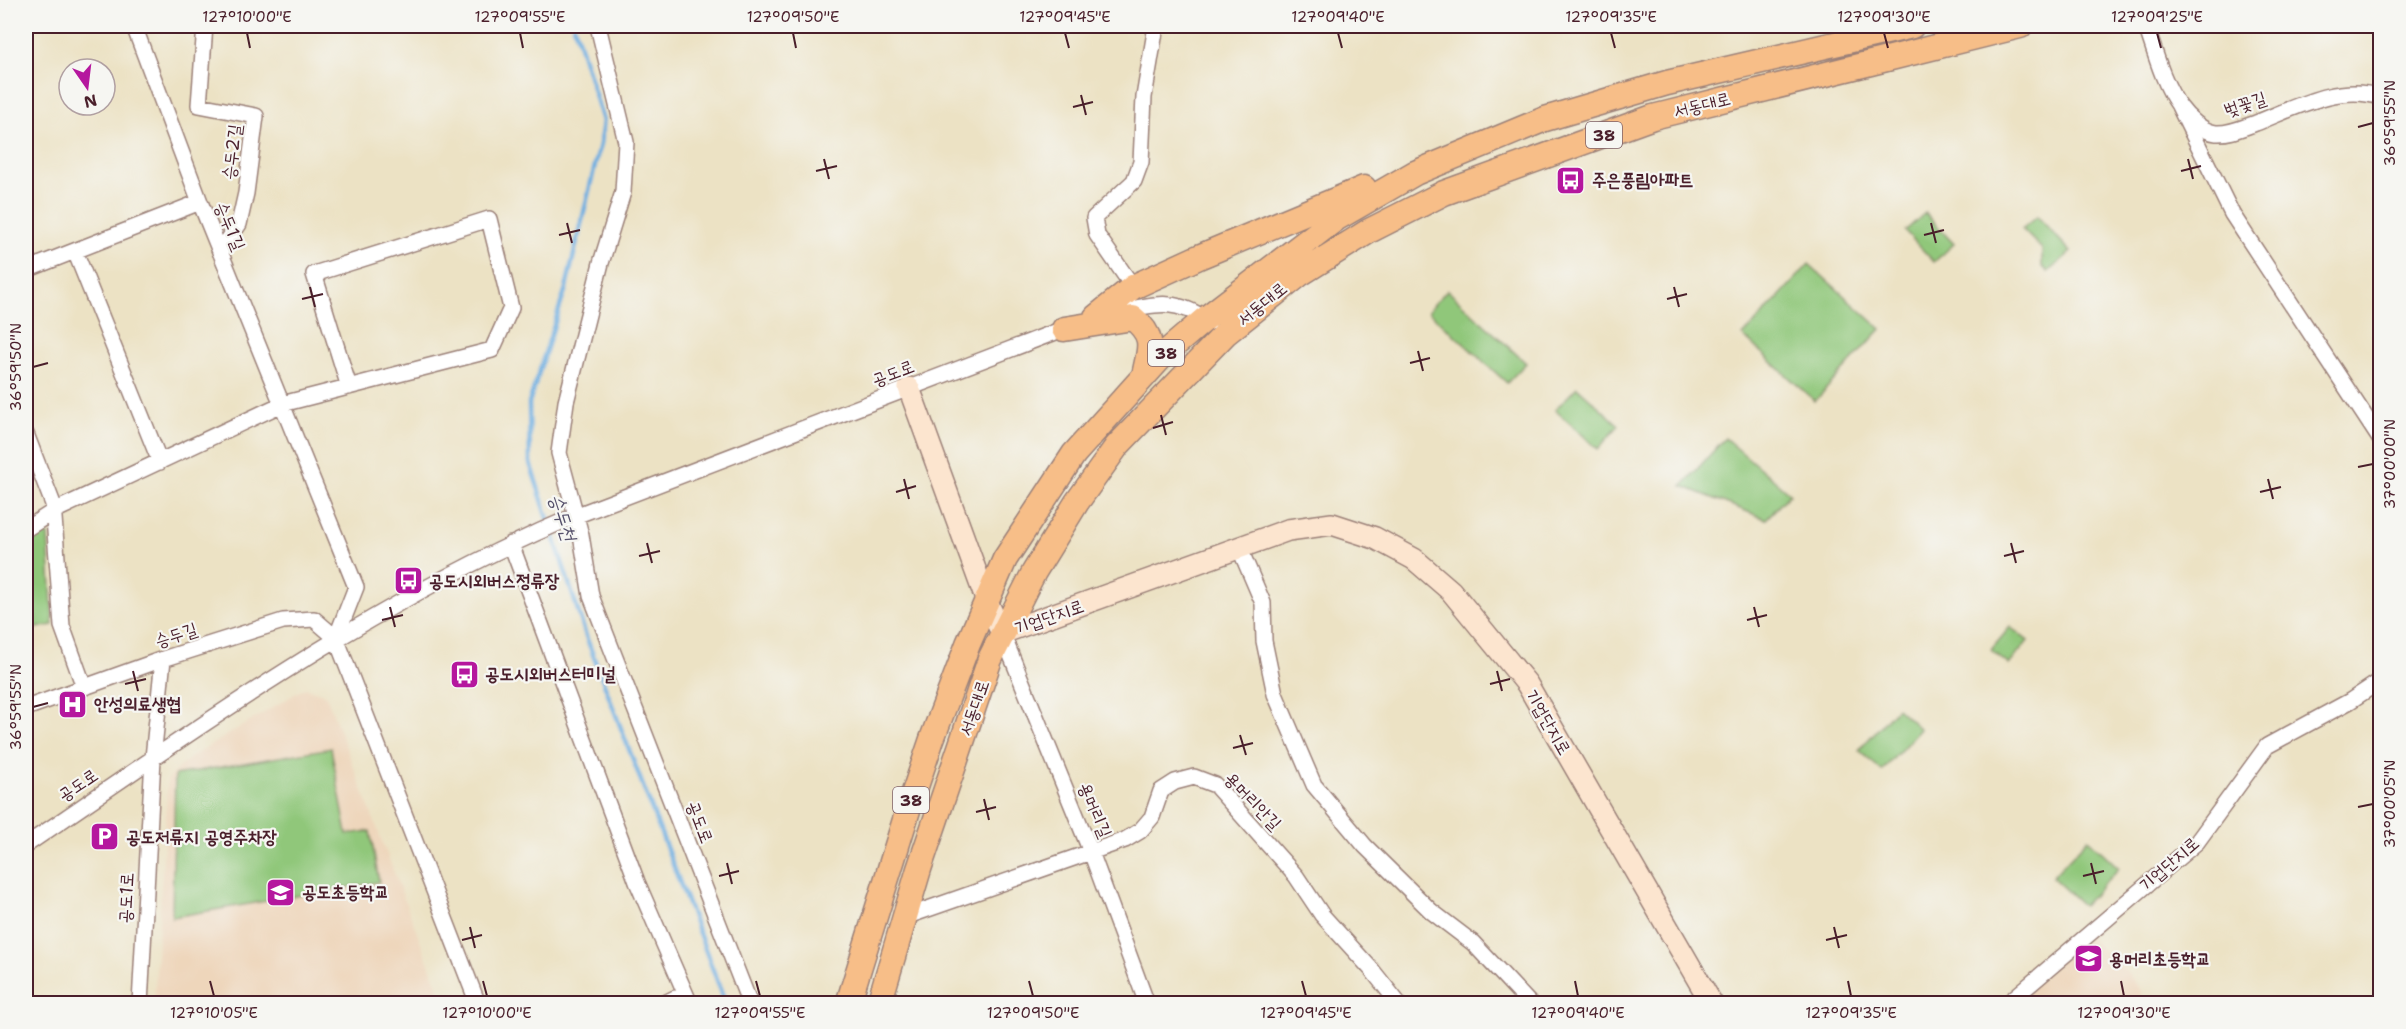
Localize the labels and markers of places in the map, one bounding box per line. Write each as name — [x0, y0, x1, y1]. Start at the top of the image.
bus stop icon: 주은풍림아파트 — [1555, 164, 1587, 196]
place label: 주은풍림아파트 — [1592, 168, 1693, 192]
bus stop icon: 공도시외버스정류장 — [392, 565, 424, 597]
place label: 공도시외버스정류장 — [429, 569, 560, 593]
bus stop icon: 공도시외버스터미널 — [448, 658, 480, 690]
place label: 공도시외버스터미널 — [485, 662, 616, 686]
hospital icon: 안성의료생협 — [57, 688, 89, 720]
place label: 안성의료생협 — [94, 692, 181, 716]
parking icon: 공도저류지 공영주차장 — [89, 821, 121, 853]
place label: 공도저류지 공영주차장 — [126, 825, 278, 849]
school or university icon: 공도초등학교 — [265, 876, 297, 908]
place label: 공도초등학교 — [302, 880, 389, 904]
school or university icon: 용머리초등학교 — [2072, 943, 2104, 975]
place label: 용머리초등학교 — [2109, 947, 2210, 971]

